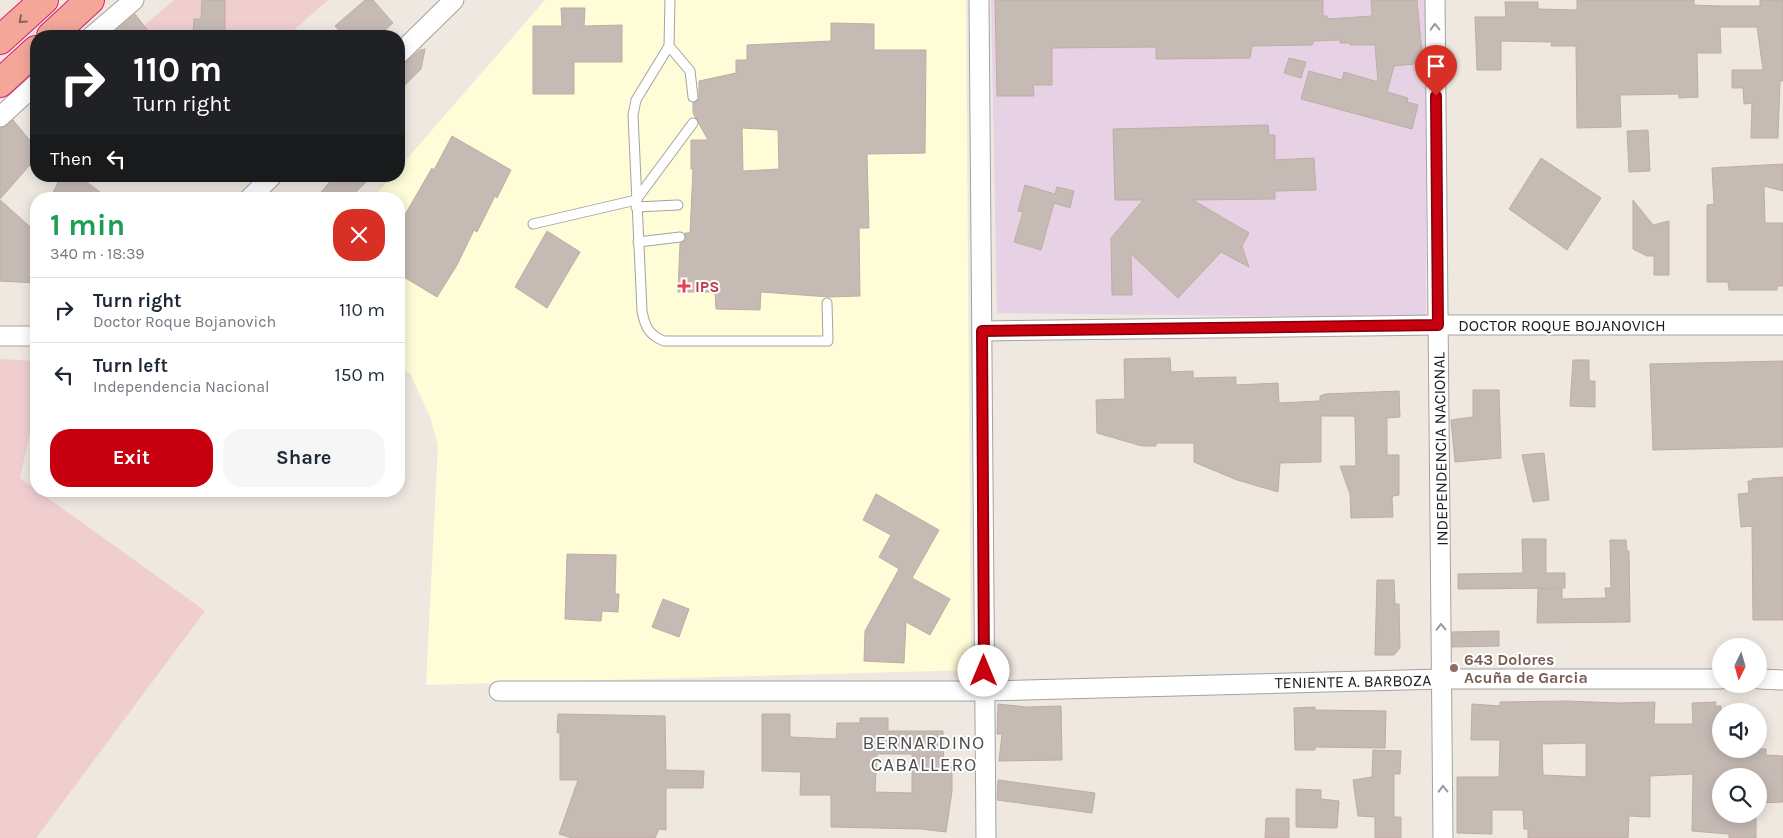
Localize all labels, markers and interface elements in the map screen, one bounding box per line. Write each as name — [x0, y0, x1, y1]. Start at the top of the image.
one-way arrow — [18, 14, 27, 23]
one-way arrow — [1430, 23, 1440, 30]
pin — [1415, 45, 1457, 96]
text: 110 m — [133, 49, 222, 90]
icon: right — [50, 50, 115, 115]
icon: arrive — [1422, 52, 1450, 80]
text: Turn right — [133, 91, 231, 117]
icon: left — [102, 145, 130, 173]
text: Then — [50, 148, 92, 170]
text: 1 min — [50, 207, 125, 243]
button: close — [333, 209, 385, 261]
text: 340 m · 18:39 — [50, 244, 145, 263]
place label: IPS — [695, 277, 719, 296]
marker: IPS — [677, 279, 691, 293]
text: Turn right — [93, 290, 182, 312]
icon: right — [50, 296, 78, 324]
text: 110 m — [339, 299, 385, 321]
text: Doctor Roque Bojanovich — [93, 312, 276, 331]
street label: DOCTOR ROQUE BOJANOVICH — [1458, 316, 1666, 335]
street label: INDEPENDENCIA NACIONAL — [1429, 351, 1452, 546]
text: Turn left — [93, 355, 168, 377]
icon: left — [50, 361, 78, 389]
text: 150 m — [334, 364, 385, 386]
text: Independencia Nacional — [93, 377, 270, 396]
button: Exit — [50, 429, 213, 487]
button: Share — [223, 429, 385, 487]
one-way arrow — [1436, 623, 1447, 631]
north arrow — [1712, 638, 1768, 692]
map controls — [1712, 638, 1767, 823]
position arrow — [957, 644, 1009, 696]
place label: 643 Dolores Acuña de Garcia — [1464, 650, 1588, 687]
marker: 643 Dolores Acuña de Garcia — [1448, 662, 1460, 674]
street label: TENIENTE A. BARBOZA — [1274, 671, 1432, 692]
button: sound — [1712, 703, 1767, 758]
district label: BERNARDINO CABALLERO — [863, 732, 985, 776]
button: search — [1712, 768, 1767, 823]
one-way arrow — [1438, 785, 1448, 793]

